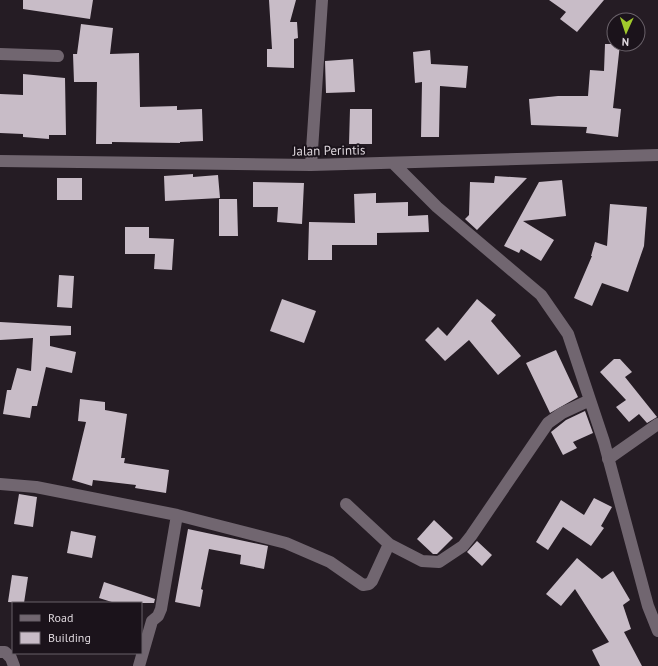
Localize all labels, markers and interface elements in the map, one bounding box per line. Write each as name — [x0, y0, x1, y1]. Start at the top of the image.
north arrow — [606, 12, 646, 52]
text: N — [621, 35, 629, 49]
street label: Jalan Perintis — [291, 141, 366, 160]
legend — [12, 602, 142, 654]
text: Road — [48, 610, 73, 625]
text: Building — [48, 630, 91, 645]

